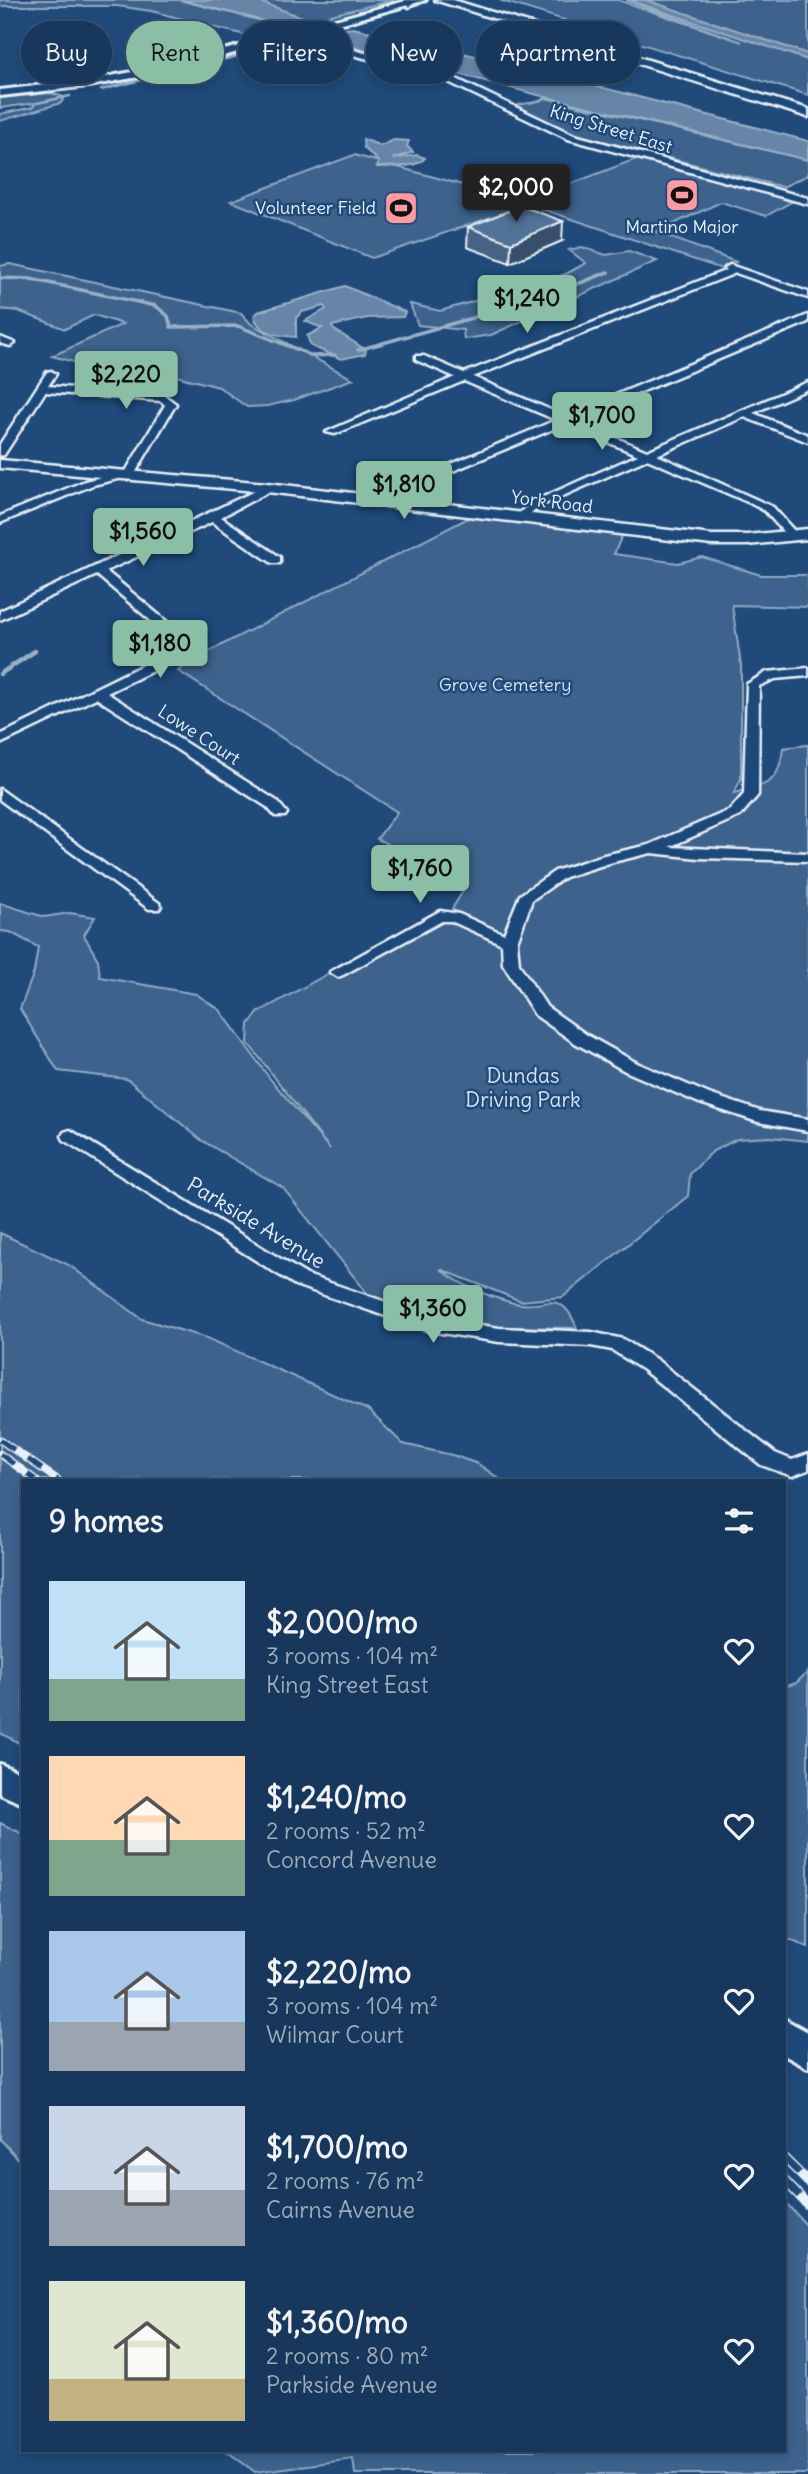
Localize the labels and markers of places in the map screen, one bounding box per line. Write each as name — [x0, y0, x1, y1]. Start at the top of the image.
pin: $2,000 — [459, 164, 573, 224]
sports icon: Martino Major — [663, 176, 701, 214]
sports icon: Volunteer Field — [382, 189, 420, 227]
place label: Volunteer Field — [255, 196, 376, 219]
place label: Martino Major — [625, 215, 739, 238]
pin: $1,240 — [470, 276, 584, 335]
pin: $2,220 — [69, 352, 183, 411]
pin: $1,700 — [545, 392, 659, 452]
pin: $1,810 — [347, 462, 461, 521]
pin: $1,560 — [86, 508, 200, 568]
pin: $1,180 — [103, 620, 217, 680]
pin: $1,760 — [363, 846, 477, 905]
pin: $1,360 — [376, 1286, 490, 1345]

